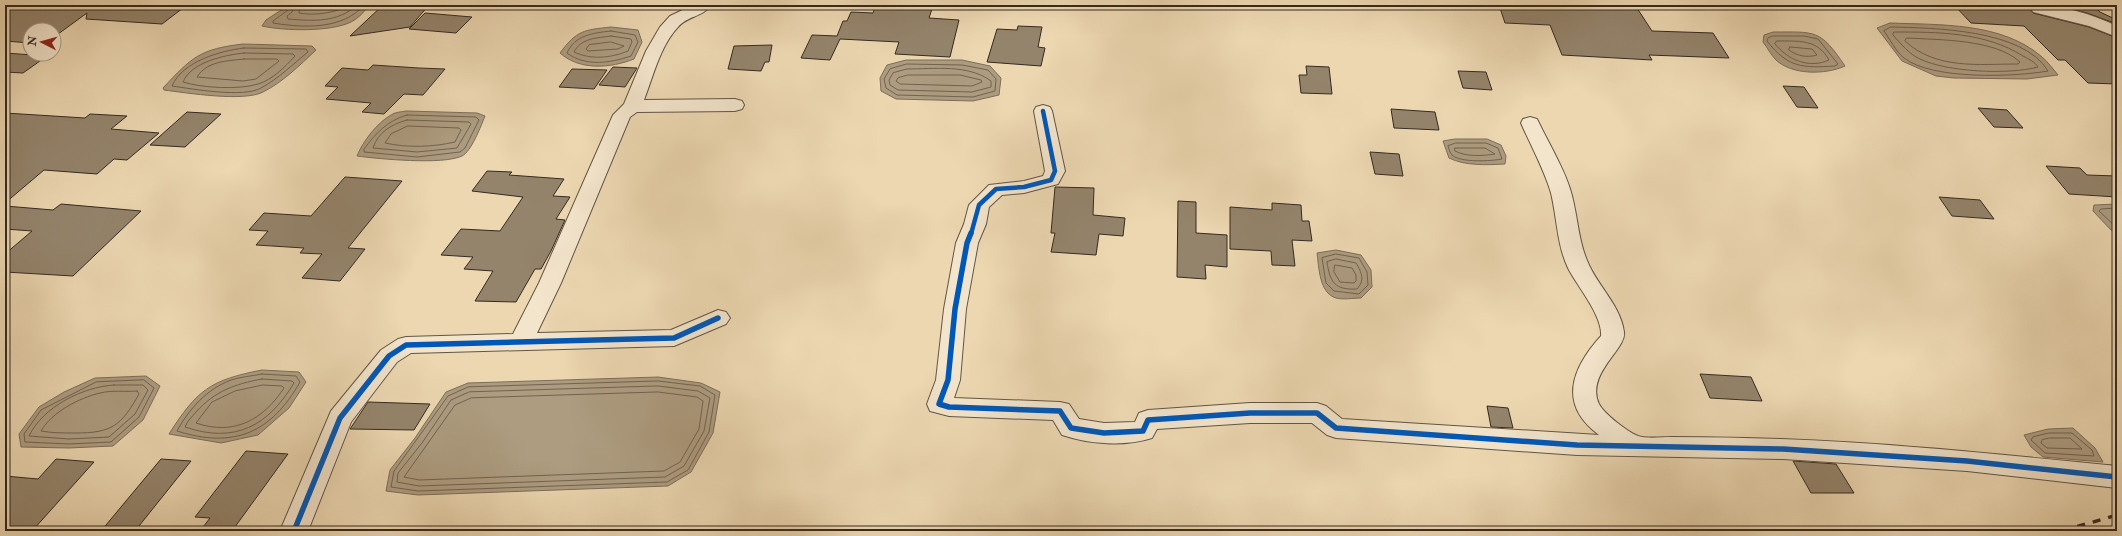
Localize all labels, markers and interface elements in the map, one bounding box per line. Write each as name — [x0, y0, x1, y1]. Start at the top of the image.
north arrow — [22, 22, 62, 62]
text: N — [25, 34, 40, 48]

